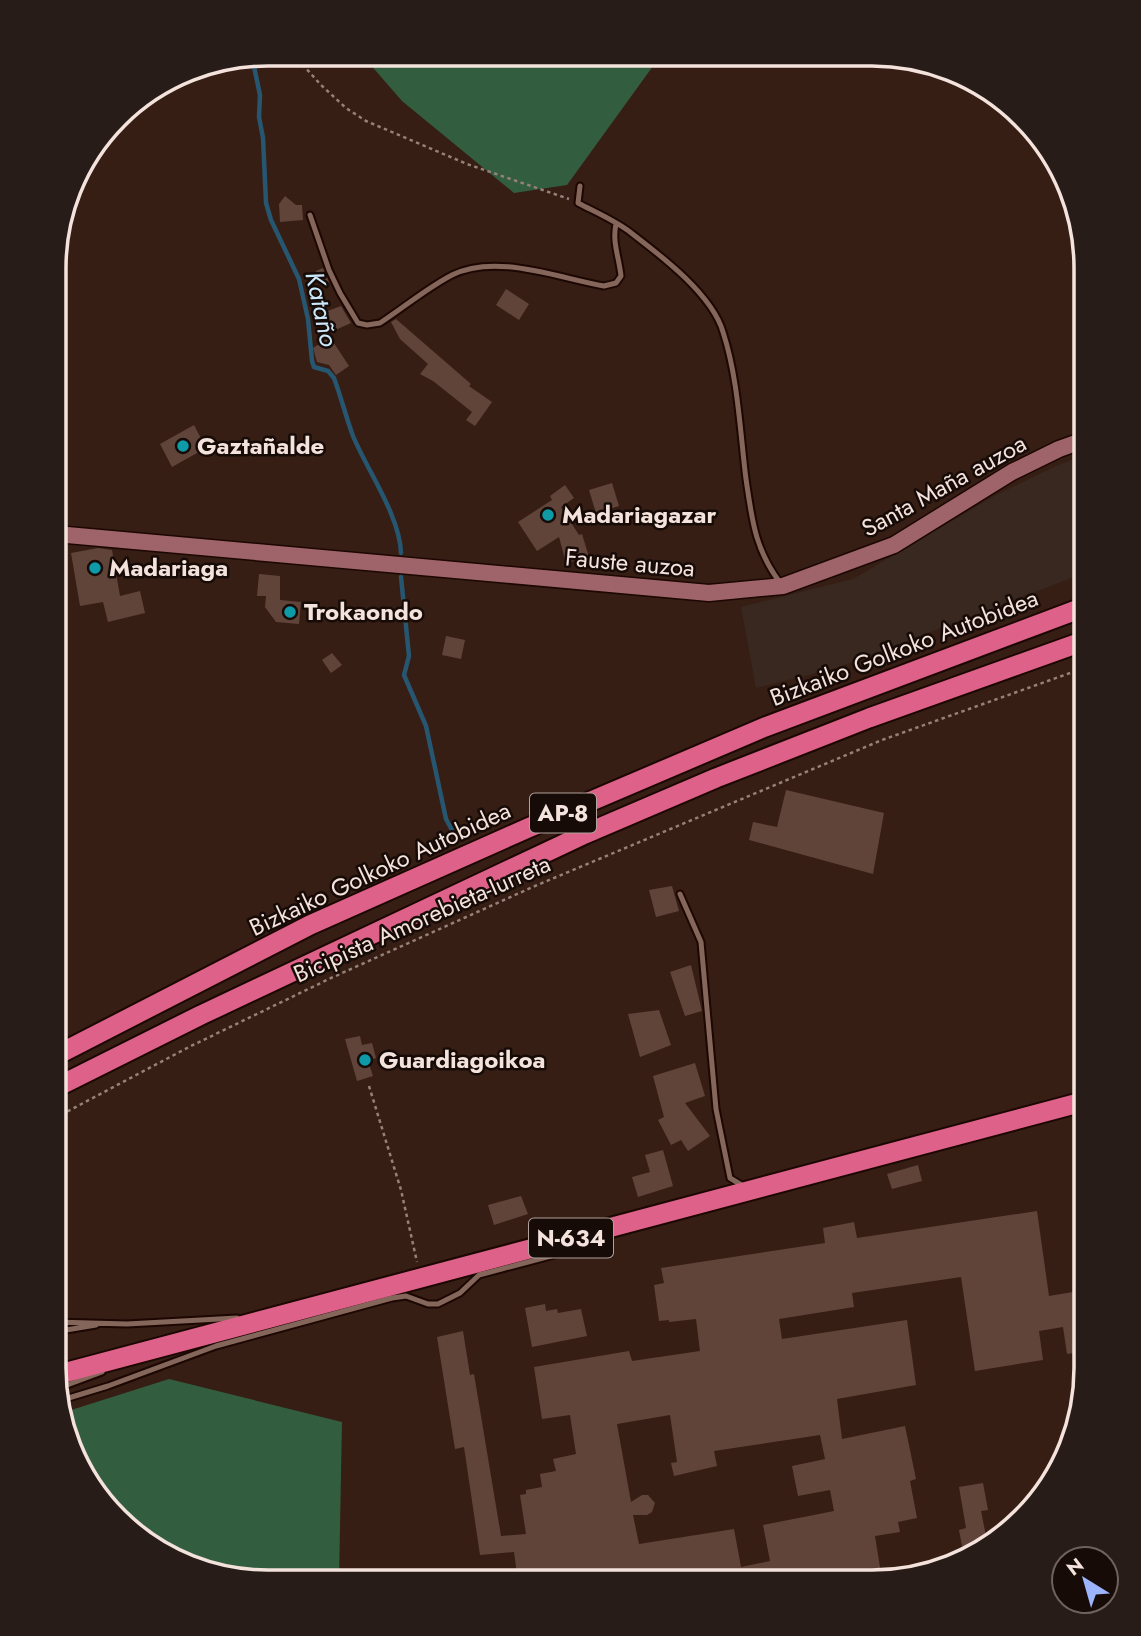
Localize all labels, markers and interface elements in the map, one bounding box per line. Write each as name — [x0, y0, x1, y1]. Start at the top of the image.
water label: Kataño — [296, 268, 349, 350]
street label: Santa Maña auzoa — [855, 426, 1033, 545]
place label: Gaztañalde — [197, 428, 324, 463]
marker: Gaztañalde — [175, 438, 191, 454]
place label: Madariagazar — [562, 497, 717, 532]
marker: Madariagazar — [540, 507, 556, 523]
street label: Fauste auzoa — [564, 539, 696, 586]
place label: Madariaga — [109, 550, 228, 585]
marker: Madariaga — [87, 560, 103, 576]
street label: Bizkaiko Golkoko Autobidea — [765, 580, 1043, 715]
place label: Trokaondo — [304, 594, 423, 629]
marker: Trokaondo — [282, 604, 298, 620]
street label: Bizkaiko Golkoko Autobidea — [243, 792, 516, 945]
road number: AP-8 — [530, 793, 596, 832]
street label: Bicipista Amorebieta-Iurreta — [288, 846, 556, 991]
place label: Guardiagoikoa — [379, 1042, 546, 1077]
marker: Guardiagoikoa — [357, 1052, 373, 1068]
road number: N-634 — [529, 1218, 613, 1258]
north arrow — [1050, 1545, 1120, 1615]
text: N — [1061, 1551, 1089, 1582]

